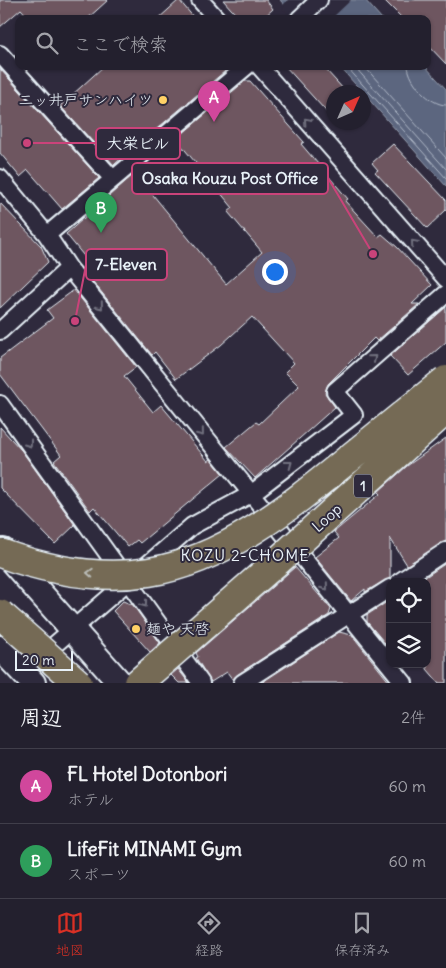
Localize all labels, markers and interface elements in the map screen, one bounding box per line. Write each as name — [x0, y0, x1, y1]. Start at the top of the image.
search box — [15, 15, 431, 70]
icon: search — [33, 29, 61, 57]
text: ここで検索 — [73, 32, 168, 56]
pin: A — [198, 81, 230, 122]
north arrow — [326, 85, 371, 130]
place label: 二ッ井戸サンハイツ — [19, 90, 153, 109]
marker: 二ッ井戸サンハイツ — [157, 94, 169, 106]
one-way arrow — [303, 117, 312, 126]
callout: 大栄ビル — [96, 128, 180, 159]
text: 大栄ビル — [106, 133, 170, 153]
callout: Osaka Kouzu Post Office — [132, 163, 328, 194]
text: Osaka Kouzu Post Office — [142, 168, 319, 188]
pin: B — [85, 192, 117, 233]
one-way arrow — [411, 239, 420, 248]
callout: 7-Eleven — [86, 249, 167, 280]
text: 7-Eleven — [95, 254, 157, 274]
your location — [262, 259, 288, 285]
one-way arrow — [94, 300, 102, 309]
one-way arrow — [367, 355, 376, 364]
one-way arrow — [196, 427, 205, 436]
one-way arrow — [23, 438, 31, 447]
one-way arrow — [283, 462, 292, 470]
road number: 1 — [354, 474, 372, 498]
street label: Loop — [308, 499, 345, 536]
district label: KOZU 2-CHOME — [180, 545, 310, 565]
one-way arrow — [86, 568, 94, 579]
map controls — [386, 578, 431, 668]
button: locate — [386, 578, 431, 623]
one-way arrow — [320, 581, 329, 590]
one-way arrow — [138, 598, 147, 608]
place label: 麺や 天啓 — [146, 619, 210, 638]
marker: 麺や 天啓 — [130, 623, 142, 635]
button: layers — [386, 623, 431, 668]
scale bar — [15, 648, 72, 671]
text: 20 m — [22, 651, 55, 669]
text: 周辺 — [20, 704, 62, 731]
text: 2件 — [401, 707, 426, 727]
text: FL Hotel Dotonbori — [67, 762, 227, 786]
text: A — [31, 776, 41, 796]
text: 60 m — [388, 776, 426, 796]
text: ホテル — [67, 789, 114, 809]
text: LifeFit MINAMI Gym — [67, 837, 242, 861]
text: B — [31, 851, 41, 871]
text: 60 m — [388, 851, 426, 871]
text: スポーツ — [67, 864, 131, 884]
tab: 地図 — [56, 909, 84, 959]
tab: 経路 — [195, 909, 223, 959]
tab: 保存済み — [334, 909, 390, 959]

